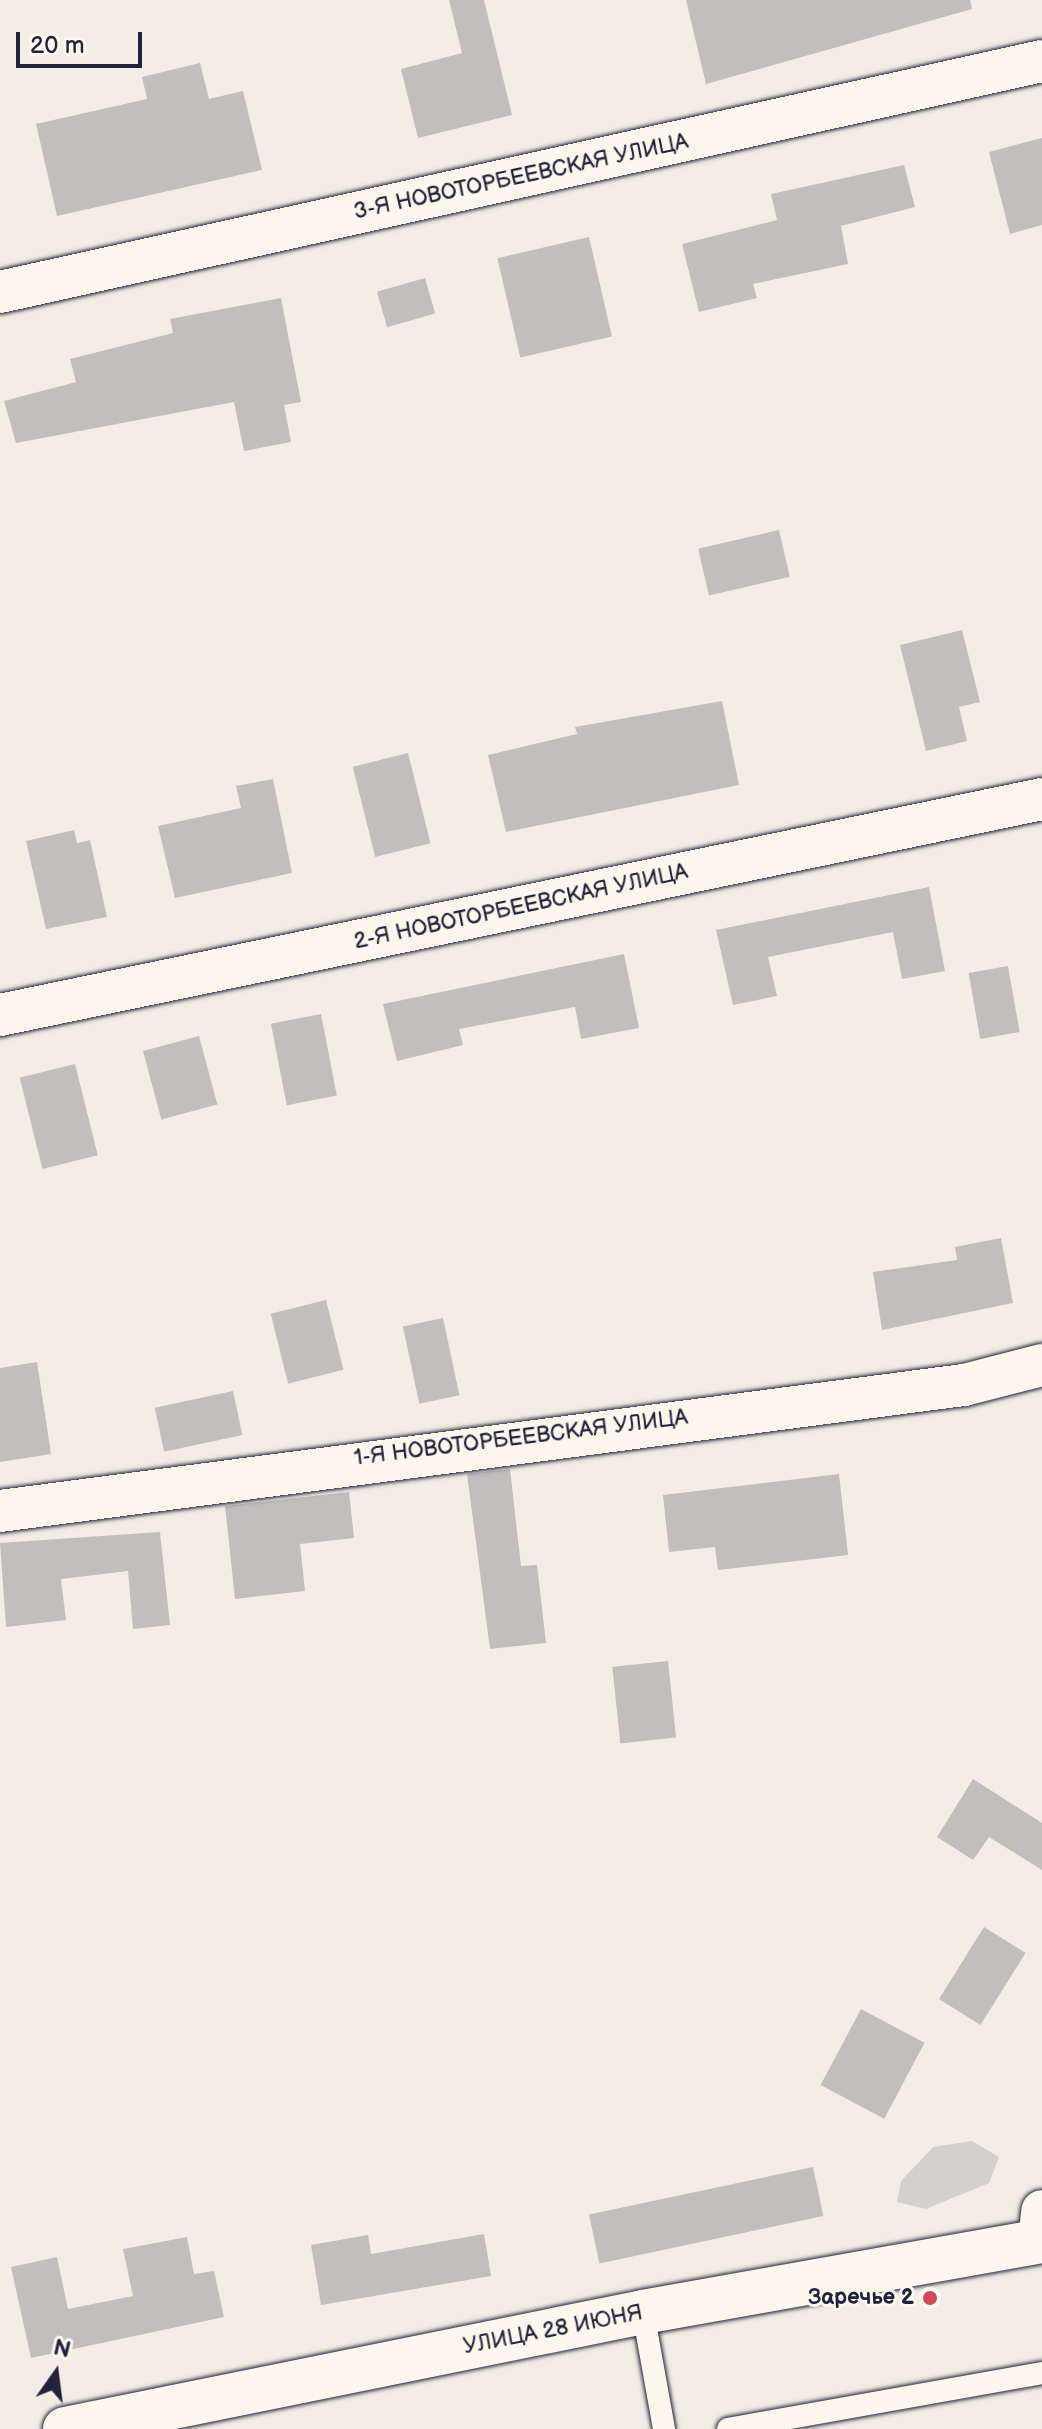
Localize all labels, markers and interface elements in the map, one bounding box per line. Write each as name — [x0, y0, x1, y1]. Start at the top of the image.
scale bar — [20, 16, 146, 66]
text: 20 m — [30, 31, 85, 60]
street label: 3-Я НОВОТОРБЕЕВСКАЯ УЛИЦА — [351, 129, 691, 225]
street label: 2-Я НОВОТОРБЕЕВСКАЯ УЛИЦА — [352, 859, 690, 955]
street label: 1-Я НОВОТОРБЕЕВСКАЯ УЛИЦА — [353, 1404, 689, 1472]
place label: Заречье 2 — [808, 2285, 914, 2311]
marker: Заречье 2 — [921, 2289, 939, 2307]
street label: УЛИЦА 28 ИЮНЯ — [461, 2300, 645, 2360]
north arrow — [16, 2333, 96, 2413]
text: N — [51, 2334, 73, 2364]

